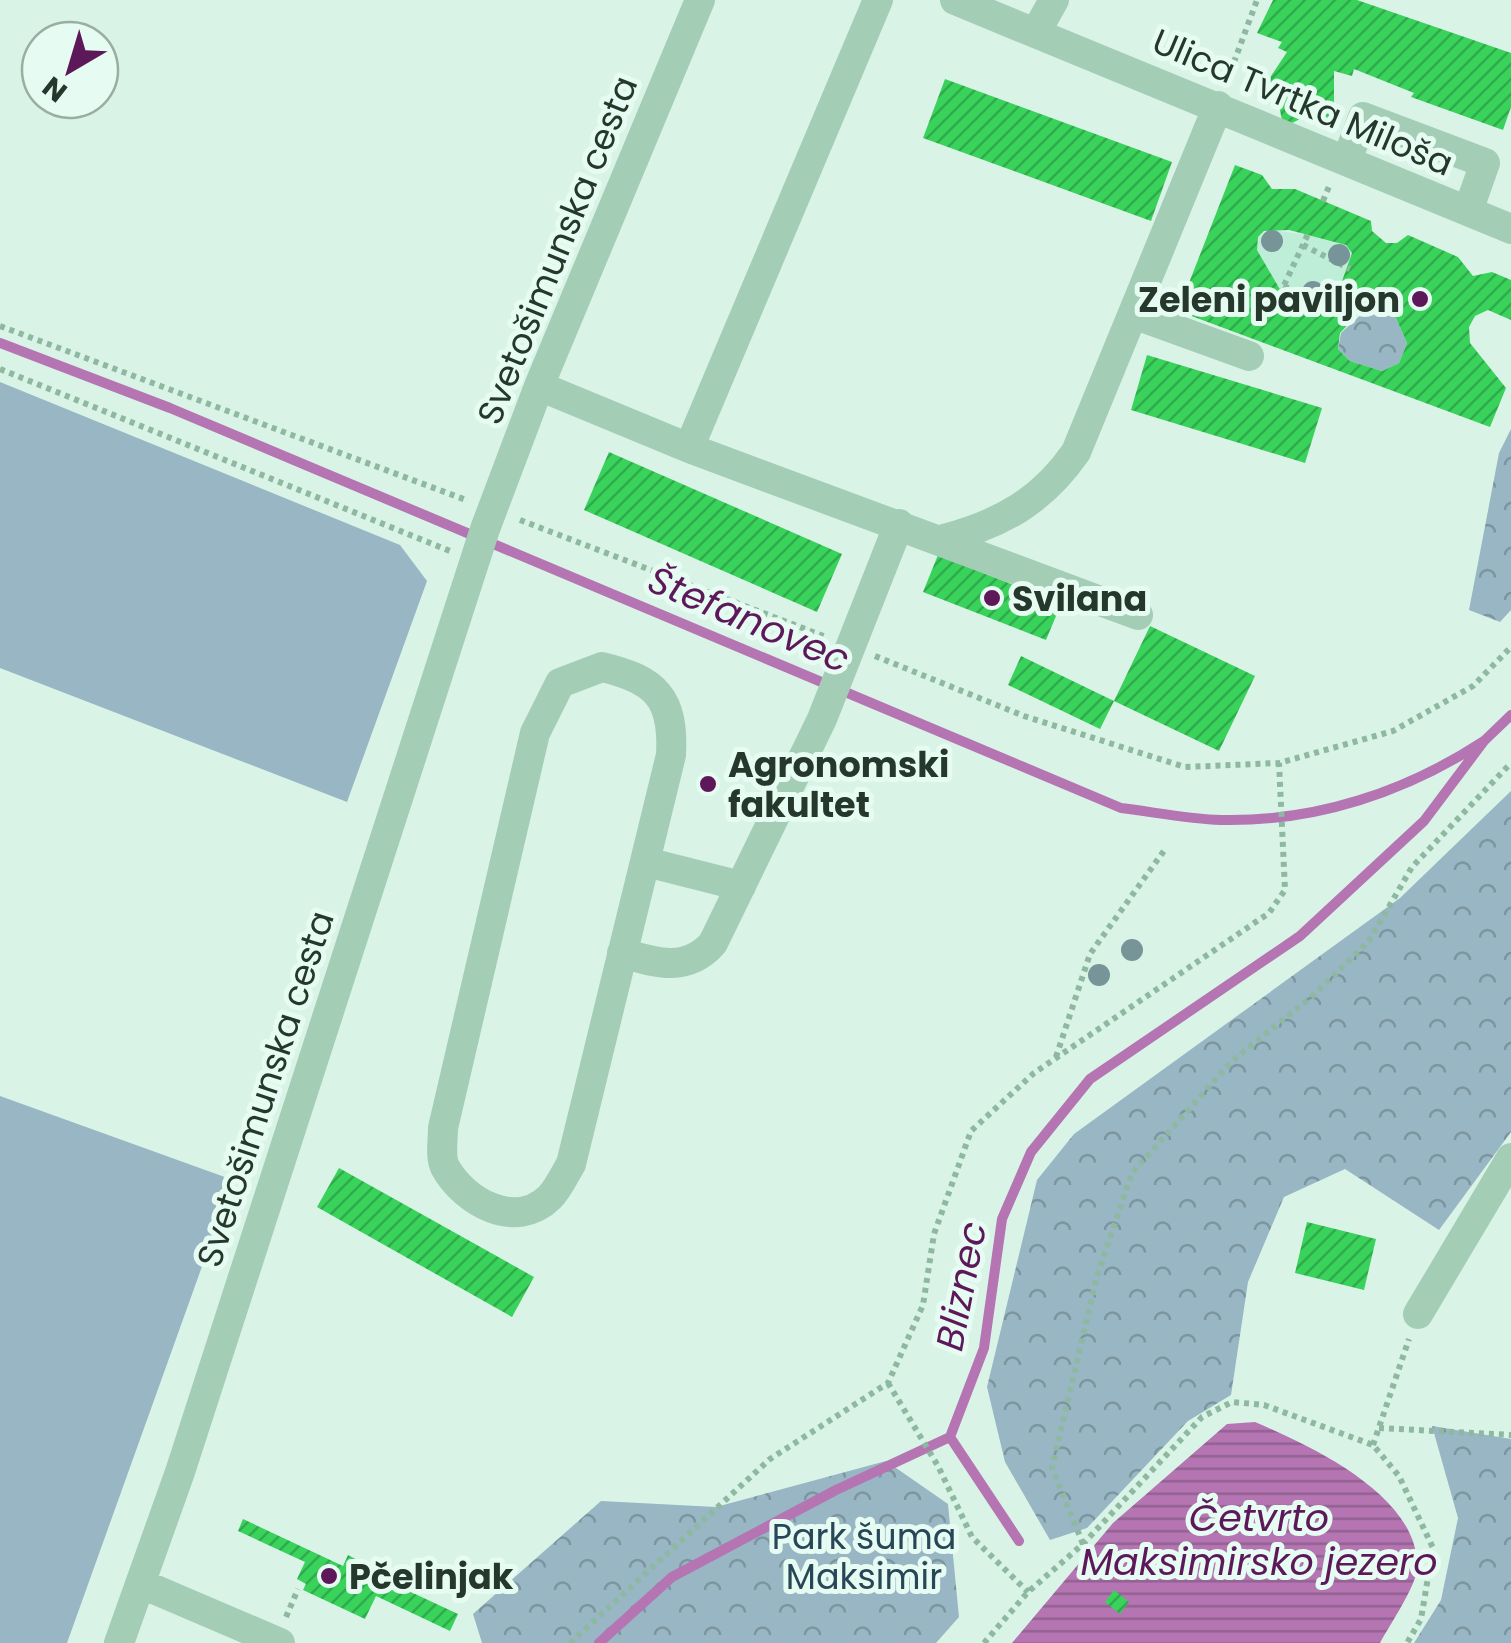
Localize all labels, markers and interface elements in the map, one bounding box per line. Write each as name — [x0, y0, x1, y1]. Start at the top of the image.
street label: Ulica Tvrtka Miloša — [1145, 17, 1461, 187]
north arrow — [20, 20, 120, 120]
text: N — [35, 67, 75, 111]
street label: Svetošimunska cesta — [465, 69, 649, 431]
place label: Zeleni paviljon — [1138, 275, 1400, 324]
marker: Zeleni paviljon — [1409, 288, 1431, 310]
water label: Štefanovec — [640, 553, 858, 685]
place label: Svilana — [1012, 574, 1147, 623]
marker: Svilana — [981, 587, 1003, 609]
place label: Agronomski fakultet — [728, 740, 949, 829]
marker: Agronomski fakultet — [697, 773, 719, 795]
street label: Svetošimunska cesta — [184, 905, 346, 1273]
water label: Bliznec — [923, 1217, 999, 1355]
water label: Četvrto Maksimirsko jezero — [1080, 1491, 1438, 1588]
park label: Park šuma Maksimir — [772, 1512, 956, 1601]
place label: Pčelinjak — [349, 1552, 514, 1601]
marker: Pčelinjak — [318, 1565, 340, 1587]

